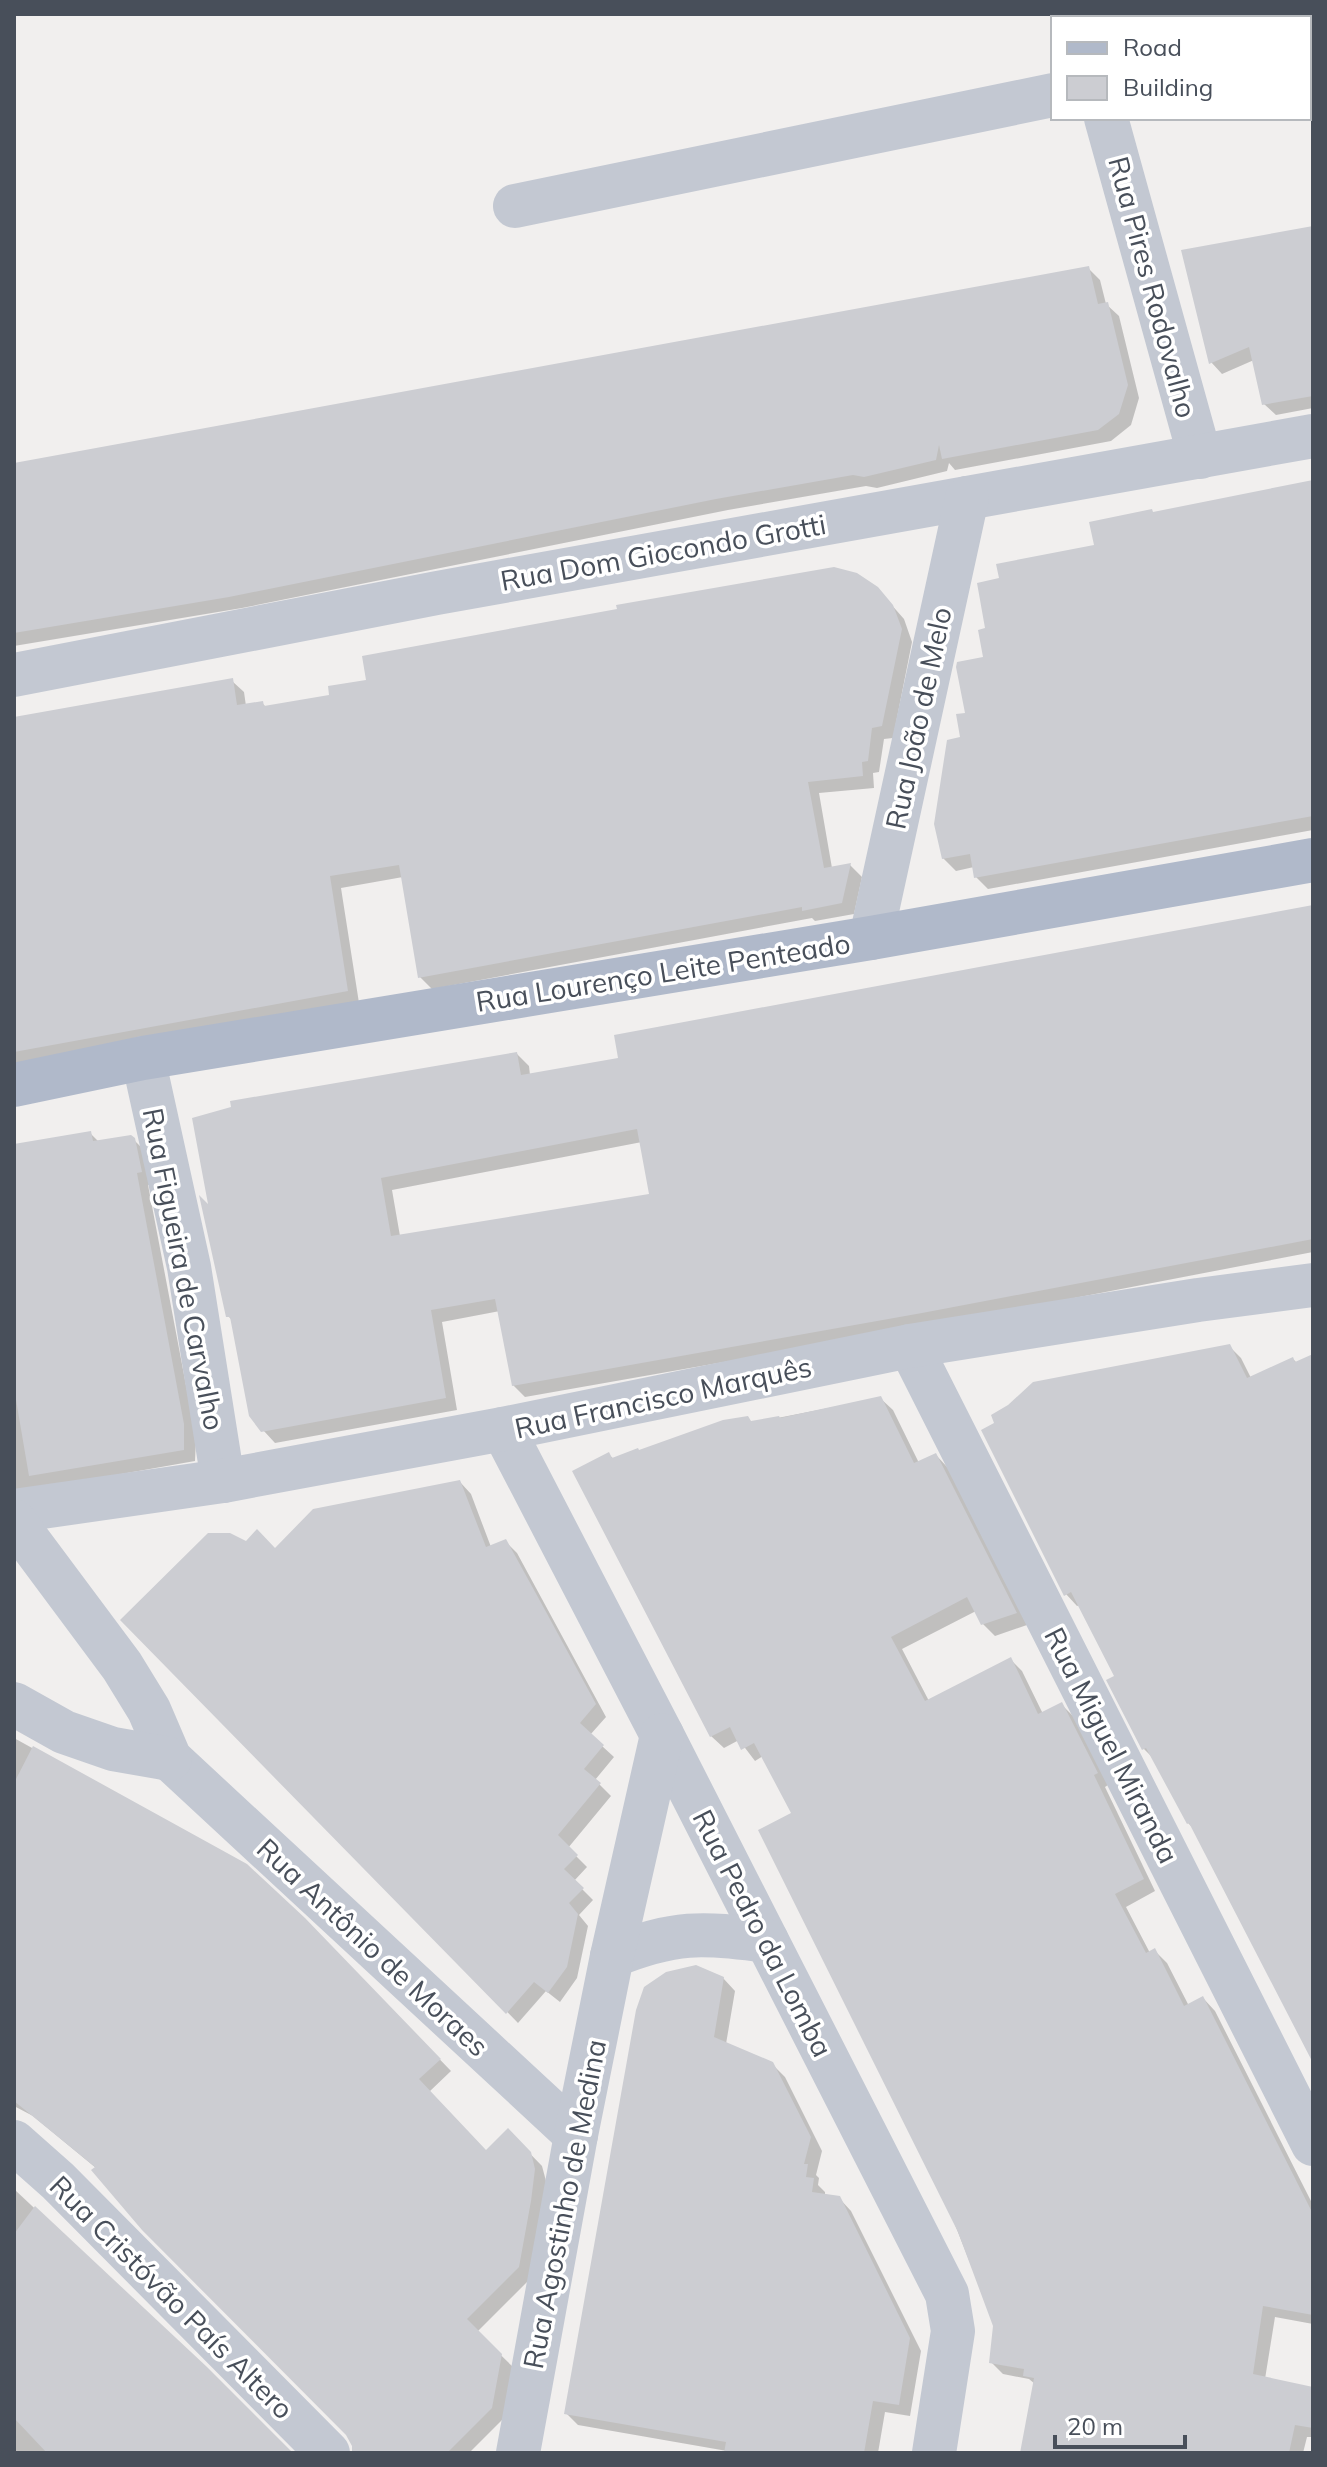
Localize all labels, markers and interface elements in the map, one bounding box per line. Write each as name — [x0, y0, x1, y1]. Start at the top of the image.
legend — [1051, 16, 1311, 120]
text: Road — [1123, 32, 1182, 62]
text: Building — [1123, 72, 1213, 102]
street label: Rua Pires Rodovalho — [1101, 153, 1205, 421]
street label: Rua Dom Giocondo Grotti — [498, 506, 828, 598]
street label: Rua João de Melo — [877, 604, 959, 832]
street label: Rua Lourenço Leite Penteado — [473, 925, 853, 1019]
street label: Rua Figueira de Carvalho — [136, 1105, 232, 1433]
street label: Rua Francisco Marquês — [511, 1348, 815, 1446]
street label: Rua Miguel Miranda — [1037, 1621, 1187, 1869]
street label: Rua Pedro da Lomba — [685, 1804, 841, 2062]
street label: Rua Antônio de Moraes — [250, 1831, 496, 2063]
street label: Rua Agostinho de Medina — [515, 2036, 613, 2372]
street label: Rua Cristóvão País Altero — [43, 2168, 301, 2426]
scale bar — [1055, 2399, 1185, 2449]
text: 20 m — [1067, 2411, 1123, 2441]

